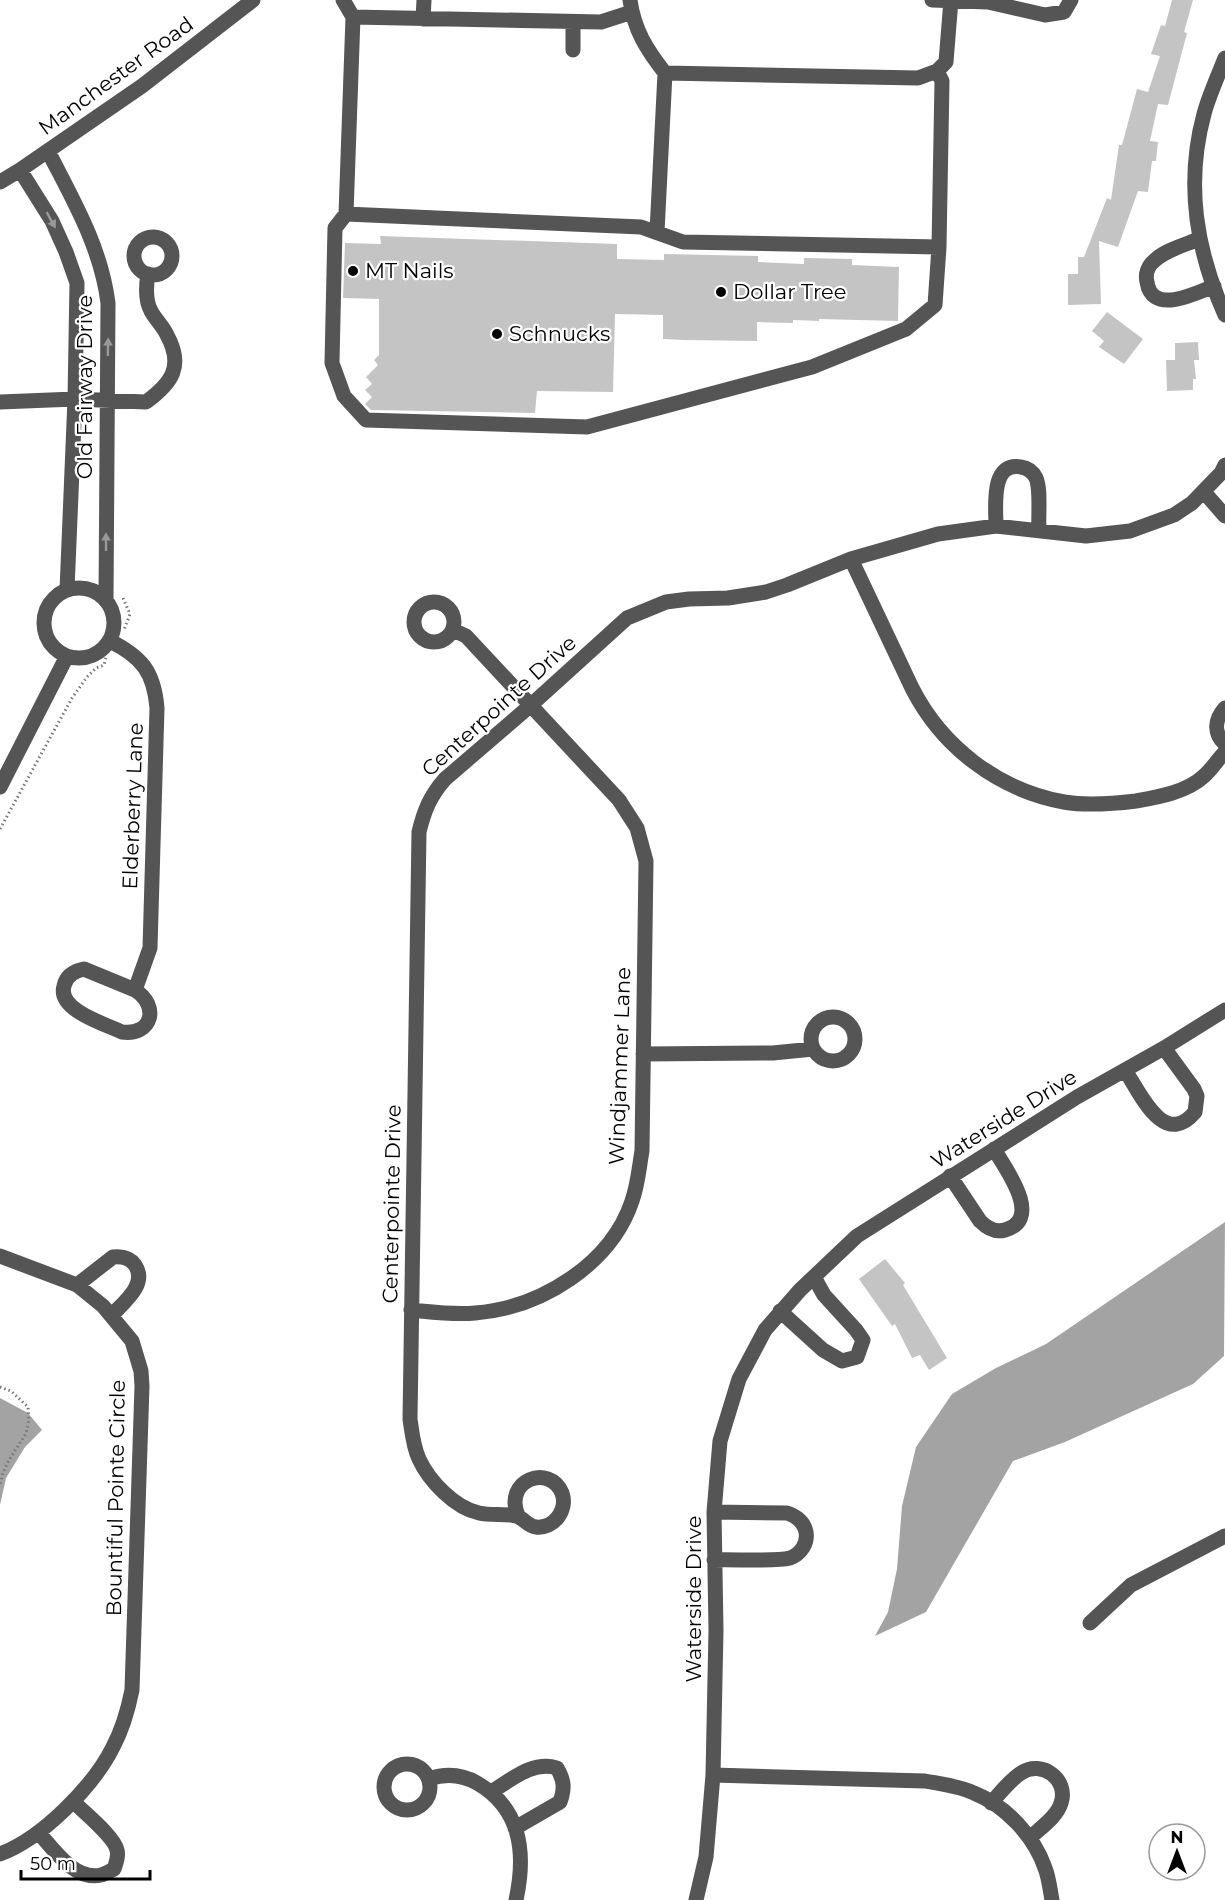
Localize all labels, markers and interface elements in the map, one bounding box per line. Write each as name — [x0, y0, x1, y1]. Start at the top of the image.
street label: Manchester Road — [33, 11, 198, 140]
one-way arrow — [46, 212, 56, 229]
place label: MT Nails — [365, 258, 454, 283]
marker: MT Nails — [346, 264, 360, 278]
place label: Dollar Tree — [733, 279, 846, 304]
marker: Dollar Tree — [714, 285, 728, 299]
street label: Old Fairway Drive — [72, 295, 97, 479]
place label: Schnucks — [509, 321, 610, 346]
marker: Schnucks — [490, 327, 504, 341]
one-way arrow — [103, 337, 112, 356]
one-way arrow — [101, 532, 111, 551]
street label: Centerpointe Drive — [416, 630, 581, 781]
street label: Elderberry Lane — [117, 722, 148, 890]
street label: Windjammer Lane — [604, 967, 635, 1165]
street label: Waterside Drive — [926, 1064, 1081, 1173]
street label: Centerpointe Drive — [377, 1104, 406, 1304]
street label: Bountiful Pointe Circle — [101, 1379, 130, 1617]
street label: Waterside Drive — [681, 1515, 706, 1683]
north arrow — [1147, 1822, 1207, 1882]
text: N — [1171, 1828, 1183, 1847]
scale bar — [21, 1843, 150, 1881]
text: 50 m — [30, 1853, 76, 1875]

